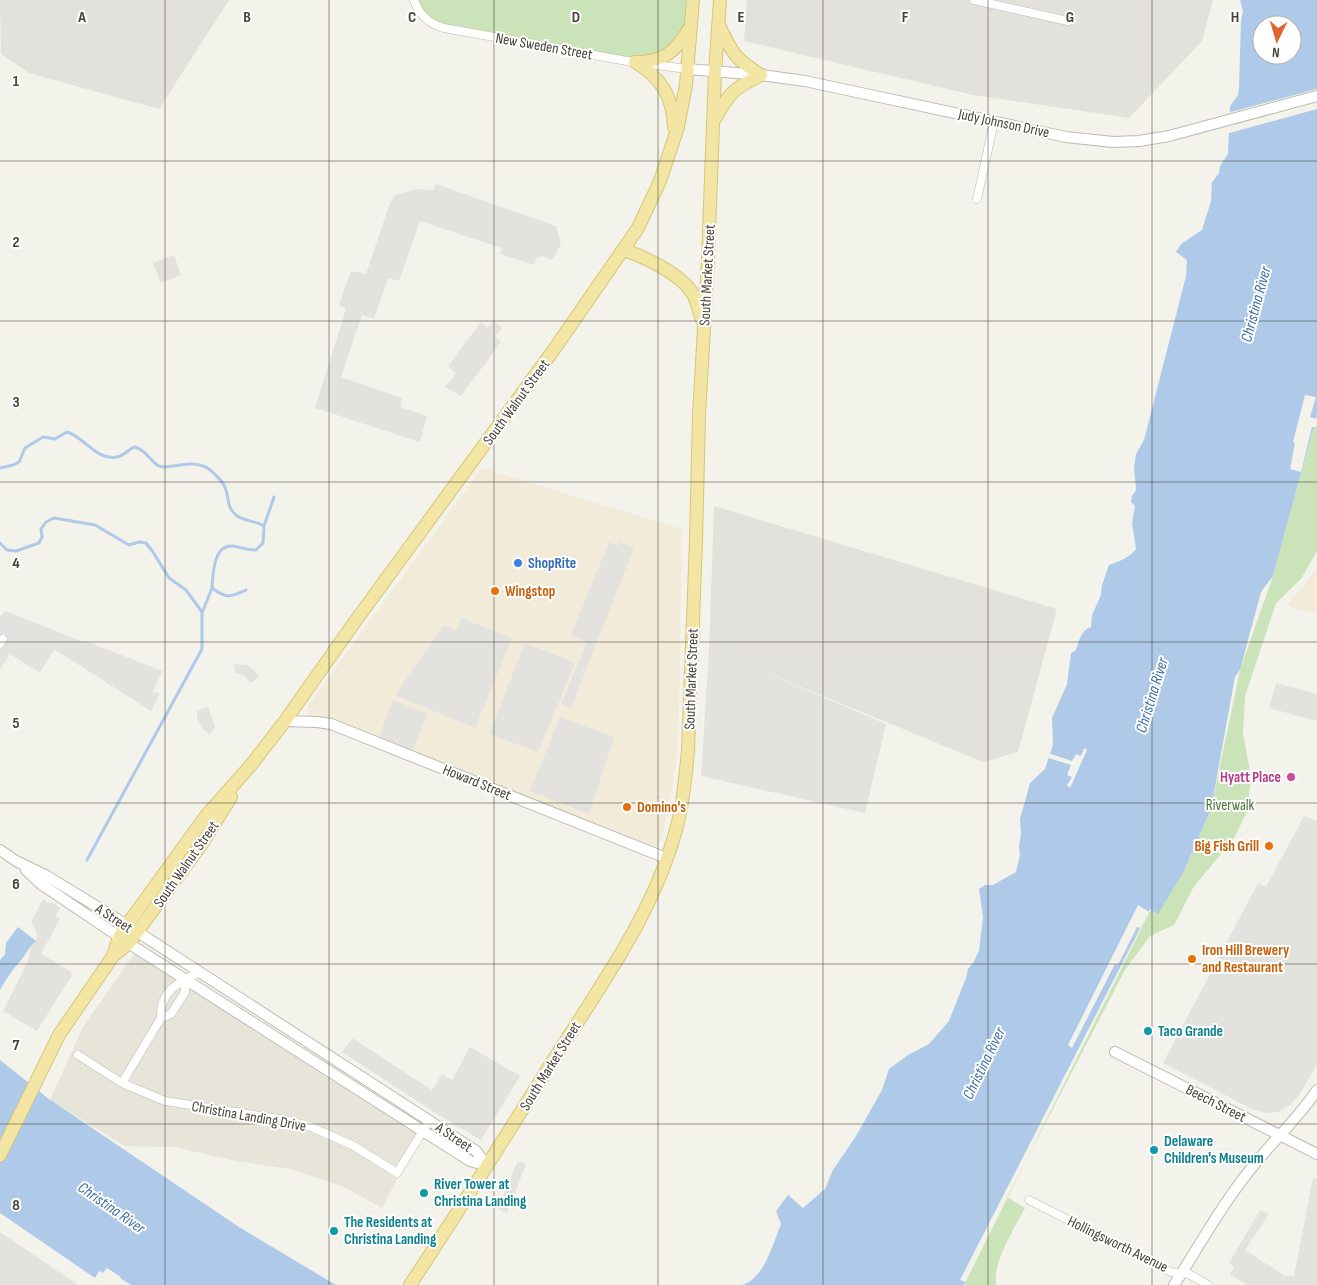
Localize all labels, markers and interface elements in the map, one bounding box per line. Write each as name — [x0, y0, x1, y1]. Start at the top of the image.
text: A — [77, 8, 86, 27]
text: B — [243, 8, 251, 27]
text: C — [408, 8, 416, 27]
text: D — [572, 8, 580, 27]
text: E — [738, 8, 745, 27]
text: F — [902, 8, 909, 27]
text: G — [1066, 8, 1074, 27]
text: H — [1231, 8, 1239, 27]
north arrow — [1252, 15, 1302, 65]
street label: New Sweden Street — [494, 29, 594, 64]
text: N — [1271, 44, 1280, 61]
text: 1 — [13, 72, 20, 91]
street label: Judy Johnson Drive — [956, 104, 1051, 142]
street label: South Market Street — [695, 223, 720, 326]
text: 2 — [12, 233, 20, 252]
water label: Christina River — [1237, 264, 1276, 344]
street label: South Walnut Street — [479, 355, 554, 449]
text: 3 — [12, 393, 20, 412]
text: 4 — [12, 554, 20, 573]
place label: ShopRite — [528, 554, 576, 573]
marker: ShopRite — [512, 557, 524, 569]
place label: Wingstop — [505, 582, 555, 601]
marker: Wingstop — [489, 585, 501, 597]
street label: South Market Street — [680, 628, 703, 730]
water label: Christina River — [1132, 655, 1173, 735]
text: 5 — [12, 714, 20, 733]
street label: Howard Street — [440, 760, 514, 805]
place label: Hyatt Place — [1220, 768, 1281, 787]
marker: Hyatt Place — [1285, 771, 1297, 783]
park label: Riverwalk — [1206, 796, 1255, 815]
place label: Domino's — [637, 798, 686, 817]
marker: Domino's — [621, 801, 633, 813]
street label: South Walnut Street — [150, 817, 224, 911]
place label: Big Fish Grill — [1194, 837, 1259, 856]
marker: Big Fish Grill — [1263, 840, 1275, 852]
text: 6 — [12, 875, 20, 894]
street label: A Street — [91, 899, 136, 938]
place label: Iron Hill Brewery and Restaurant — [1202, 941, 1290, 977]
marker: Iron Hill Brewery and Restaurant — [1186, 953, 1198, 965]
street label: South Market Street — [516, 1018, 586, 1114]
place label: Taco Grande — [1158, 1022, 1223, 1041]
water label: Christina River — [959, 1024, 1010, 1103]
marker: Taco Grande — [1142, 1025, 1154, 1037]
text: 7 — [13, 1036, 20, 1055]
street label: Beech Street — [1182, 1080, 1250, 1127]
street label: Christina Landing Drive — [190, 1097, 308, 1136]
street label: A Street — [431, 1118, 476, 1157]
place label: Delaware Children's Museum — [1164, 1132, 1264, 1168]
marker: Delaware Children's Museum — [1148, 1144, 1160, 1156]
place label: River Tower at Christina Landing — [434, 1175, 527, 1211]
water label: Christina River — [74, 1178, 149, 1239]
marker: River Tower at Christina Landing — [418, 1187, 430, 1199]
text: 8 — [12, 1196, 20, 1215]
street label: Hollingsworth Avenue — [1064, 1212, 1171, 1277]
place label: The Residents at Christina Landing — [344, 1213, 437, 1249]
marker: The Residents at Christina Landing — [328, 1225, 340, 1237]

